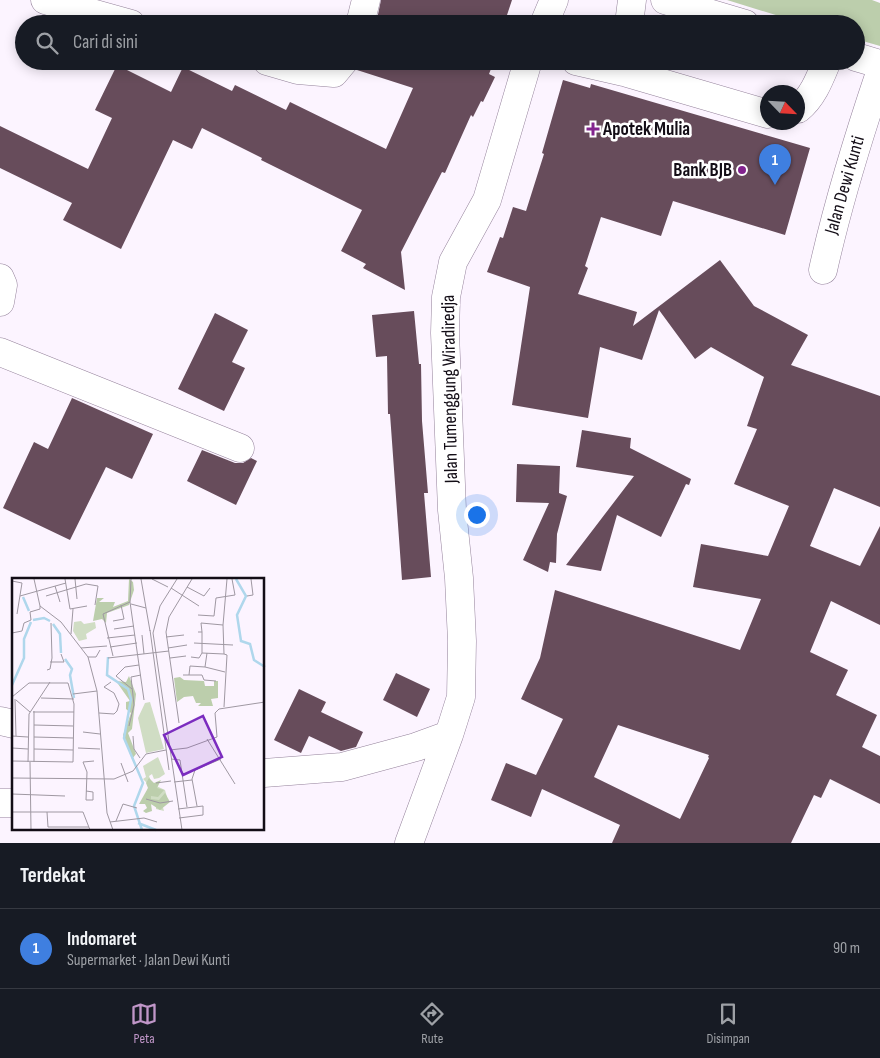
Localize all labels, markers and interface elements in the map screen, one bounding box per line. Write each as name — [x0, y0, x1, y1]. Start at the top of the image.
search box — [15, 15, 865, 70]
icon: search — [33, 29, 61, 57]
text: Cari di sini — [73, 31, 138, 54]
north arrow — [760, 85, 805, 130]
place label: Apotek Mulia — [602, 118, 690, 141]
marker: Apotek Mulia — [587, 123, 599, 135]
street label: Jalan Dewi Kunti — [820, 133, 870, 238]
pin: 1 — [759, 144, 791, 185]
place label: Bank BJB — [673, 159, 732, 182]
marker: Bank BJB — [736, 164, 748, 176]
street label: Jalan Tumenggung Wiradiredja — [437, 295, 463, 484]
your location — [464, 502, 490, 528]
inset map — [12, 578, 265, 830]
text: Terdekat — [20, 863, 86, 888]
text: Indomaret — [67, 928, 137, 951]
text: 1 — [33, 939, 39, 958]
text: 90 m — [833, 939, 860, 958]
text: Supermarket · Jalan Dewi Kunti — [67, 951, 230, 970]
tab: Peta — [130, 1000, 158, 1047]
tab: Rute — [418, 1000, 446, 1047]
tab: Disimpan — [707, 1000, 750, 1047]

